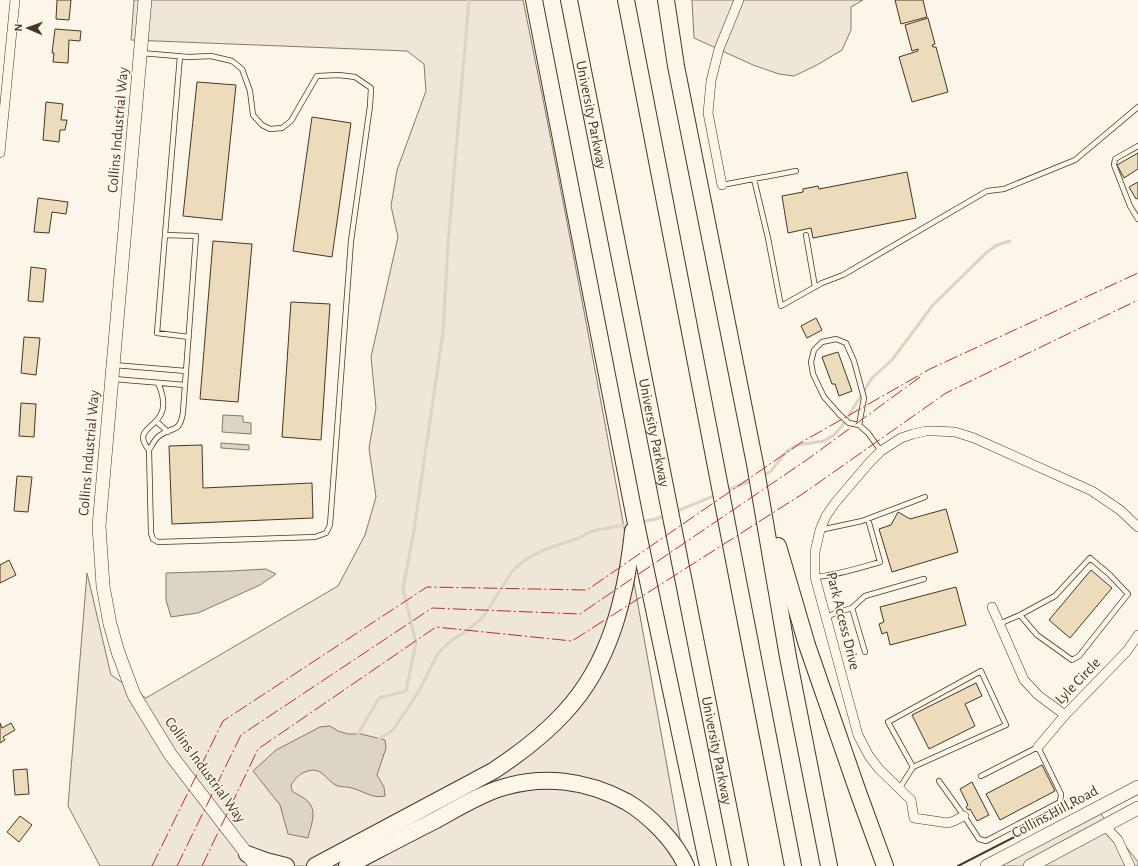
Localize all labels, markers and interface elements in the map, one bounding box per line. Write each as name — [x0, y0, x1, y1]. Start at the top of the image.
north arrow — [8, 8, 48, 48]
text: N — [13, 24, 24, 32]
street label: University Parkway — [574, 59, 610, 171]
street label: Collins Industrial Way — [105, 66, 131, 194]
street label: University Parkway — [636, 377, 673, 489]
street label: Collins Industrial Way — [76, 389, 102, 517]
street label: Park Access Drive — [824, 571, 862, 671]
street label: Lyle Circle — [1052, 655, 1104, 707]
street label: University Parkway — [699, 695, 735, 807]
street label: Collins Industrial Way — [162, 714, 249, 826]
street label: Collins Hill Road — [1009, 783, 1101, 841]

